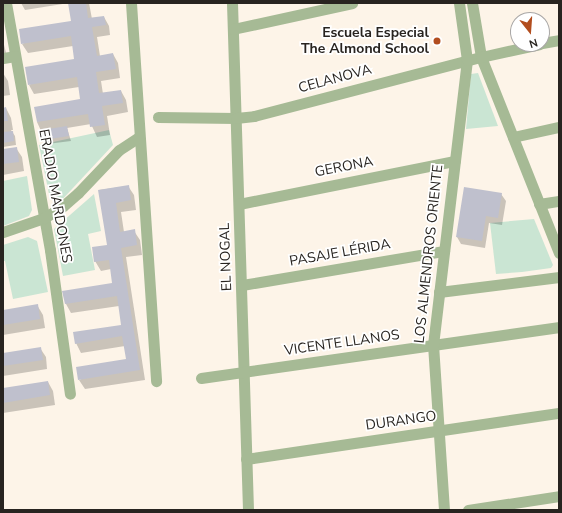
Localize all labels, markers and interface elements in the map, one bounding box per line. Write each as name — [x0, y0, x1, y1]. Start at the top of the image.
north arrow — [510, 12, 550, 52]
place label: Escuela Especial The Almond School — [301, 25, 429, 58]
text: N — [527, 35, 539, 51]
marker: Escuela Especial The Almond School — [432, 36, 442, 46]
street label: CELANOVA — [297, 61, 373, 97]
street label: ERADIO MARDONES — [35, 128, 75, 264]
street label: GERONA — [313, 153, 375, 181]
street label: LOS ALMENDROS ORIENTE — [411, 164, 447, 344]
street label: EL NOGAL — [216, 223, 236, 291]
street label: PASAJE LÉRIDA — [288, 236, 392, 270]
street label: VICENTE LLANOS — [283, 327, 401, 359]
street label: DURANGO — [365, 408, 437, 434]

